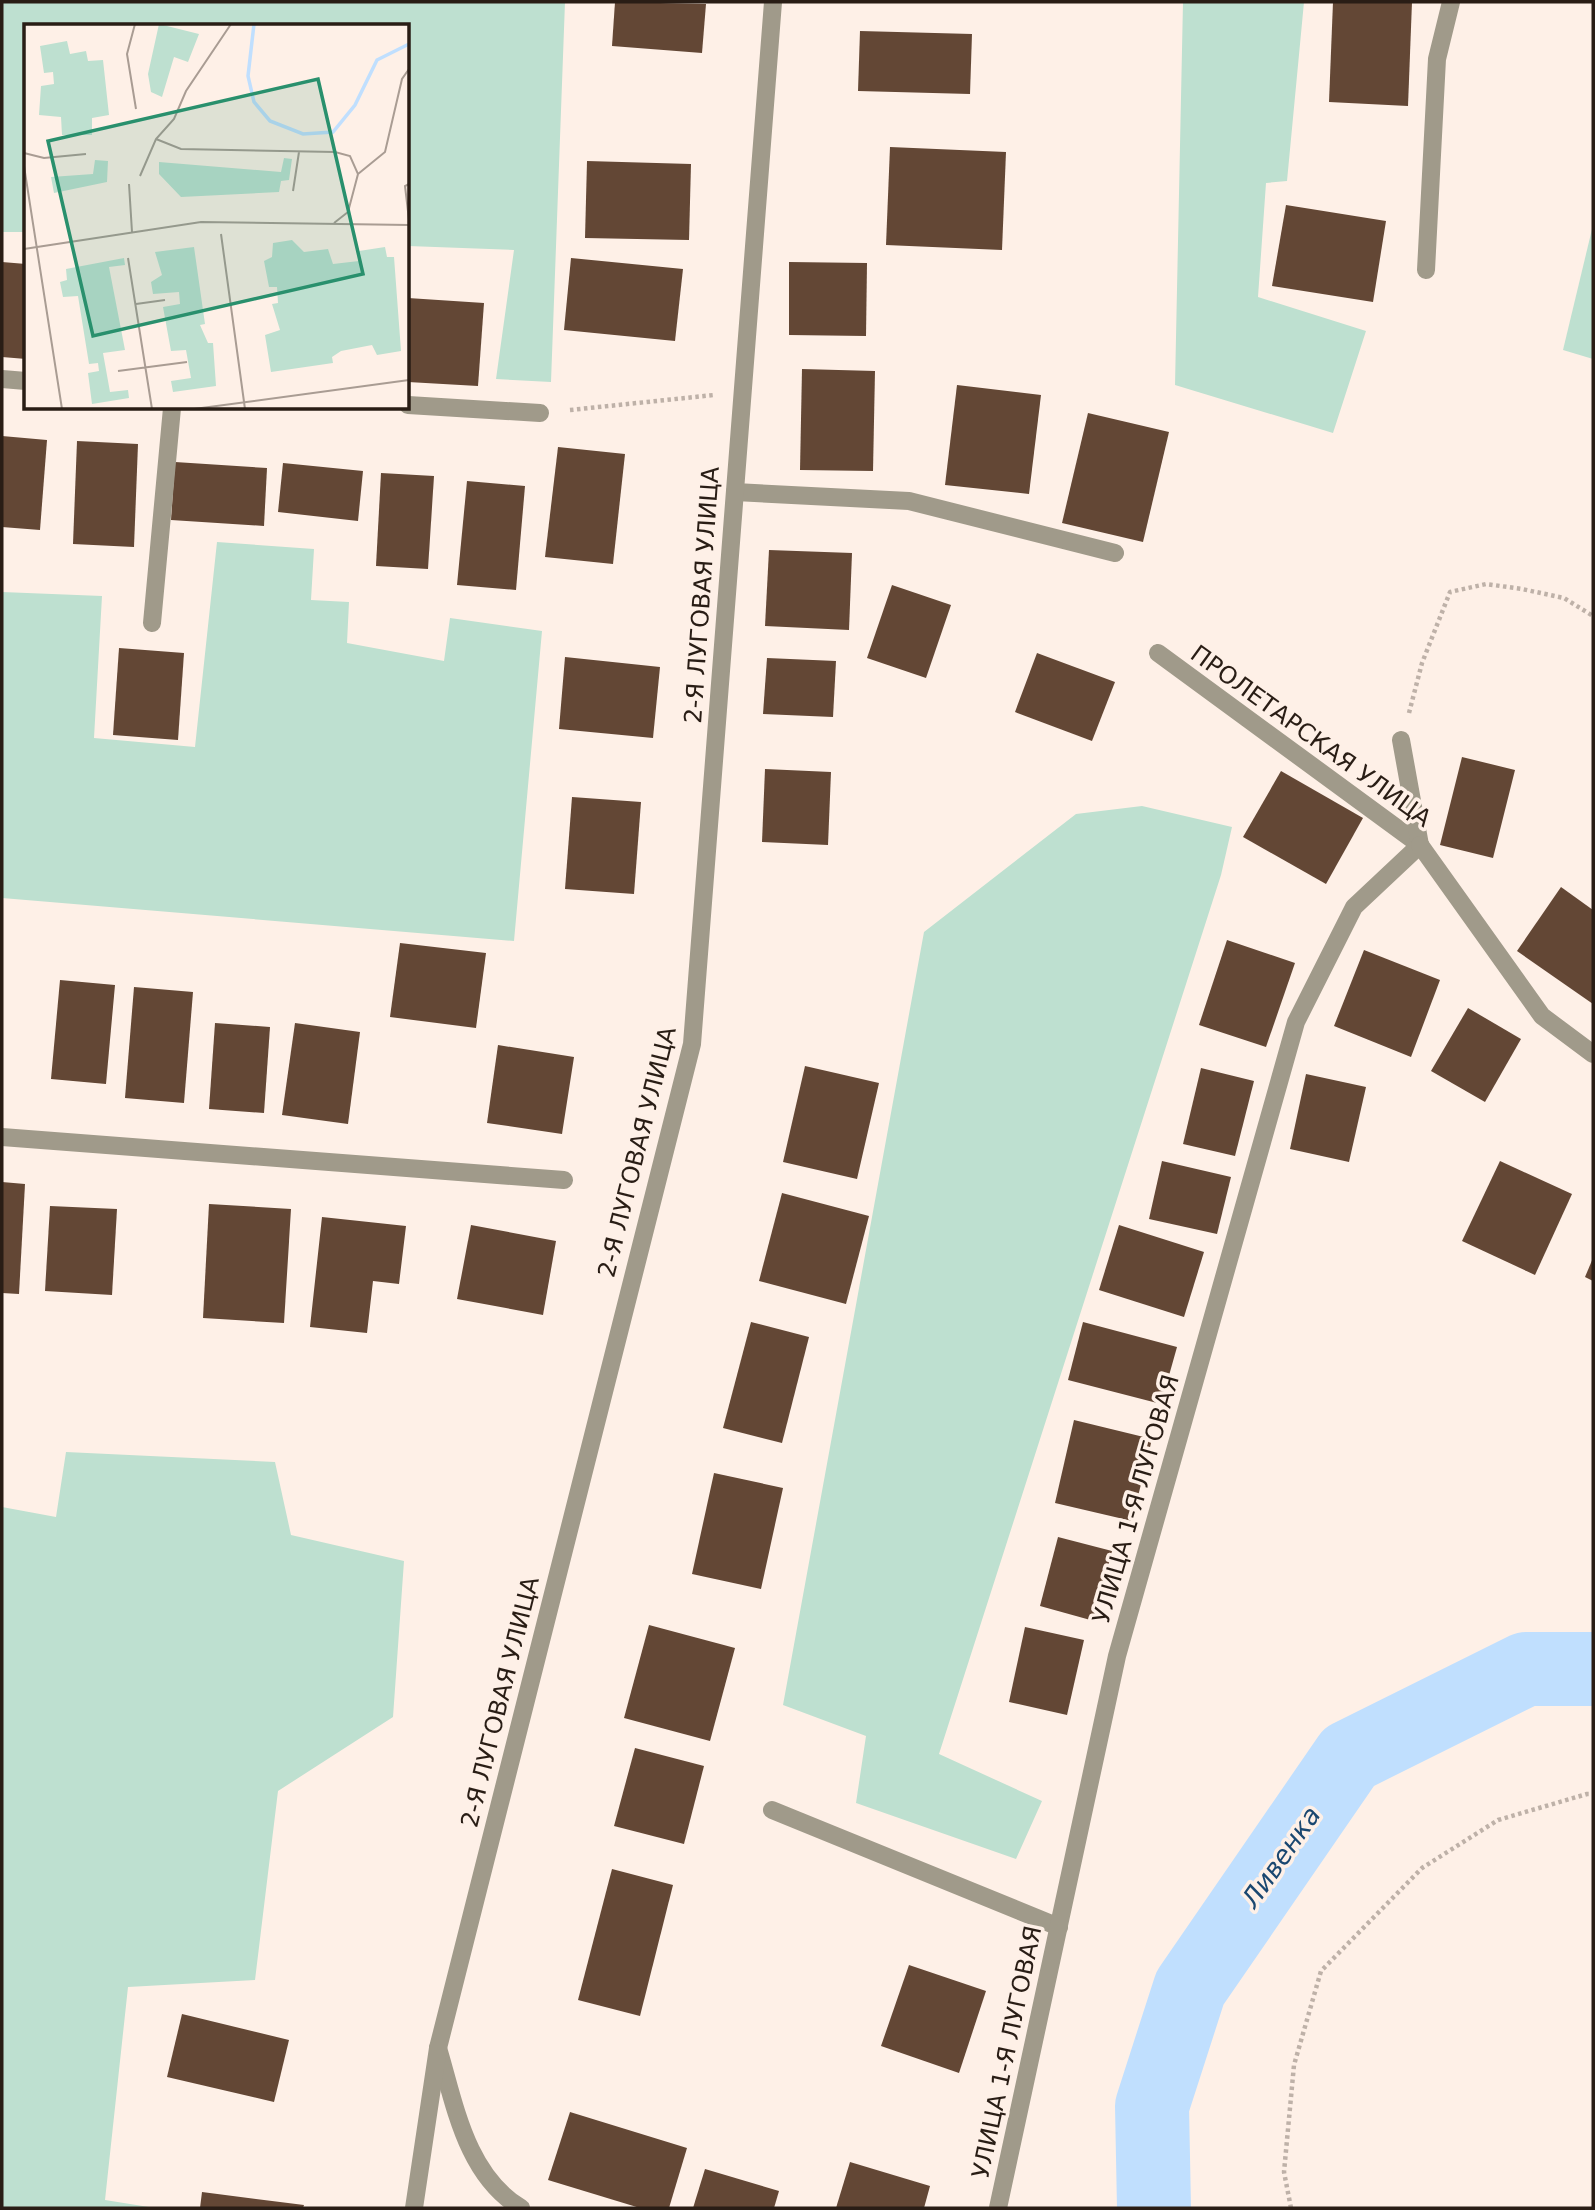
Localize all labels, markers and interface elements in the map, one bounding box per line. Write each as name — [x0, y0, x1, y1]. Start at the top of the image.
inset map — [24, 24, 410, 410]
street label: 2-Я ЛУГОВАЯ УЛИЦА — [679, 465, 725, 724]
street label: ПРОЛЕТАРСКАЯ УЛИЦА — [1185, 639, 1437, 833]
street label: 2-Я ЛУГОВАЯ УЛИЦА — [592, 1023, 682, 1280]
street label: УЛИЦА 1-Я ЛУГОВАЯ — [1087, 1371, 1185, 1627]
street label: 2-Я ЛУГОВАЯ УЛИЦА — [455, 1573, 545, 1830]
water label: Ливенка — [1235, 1801, 1327, 1914]
street label: УЛИЦА 1-Я ЛУГОВАЯ — [967, 1923, 1047, 2181]

